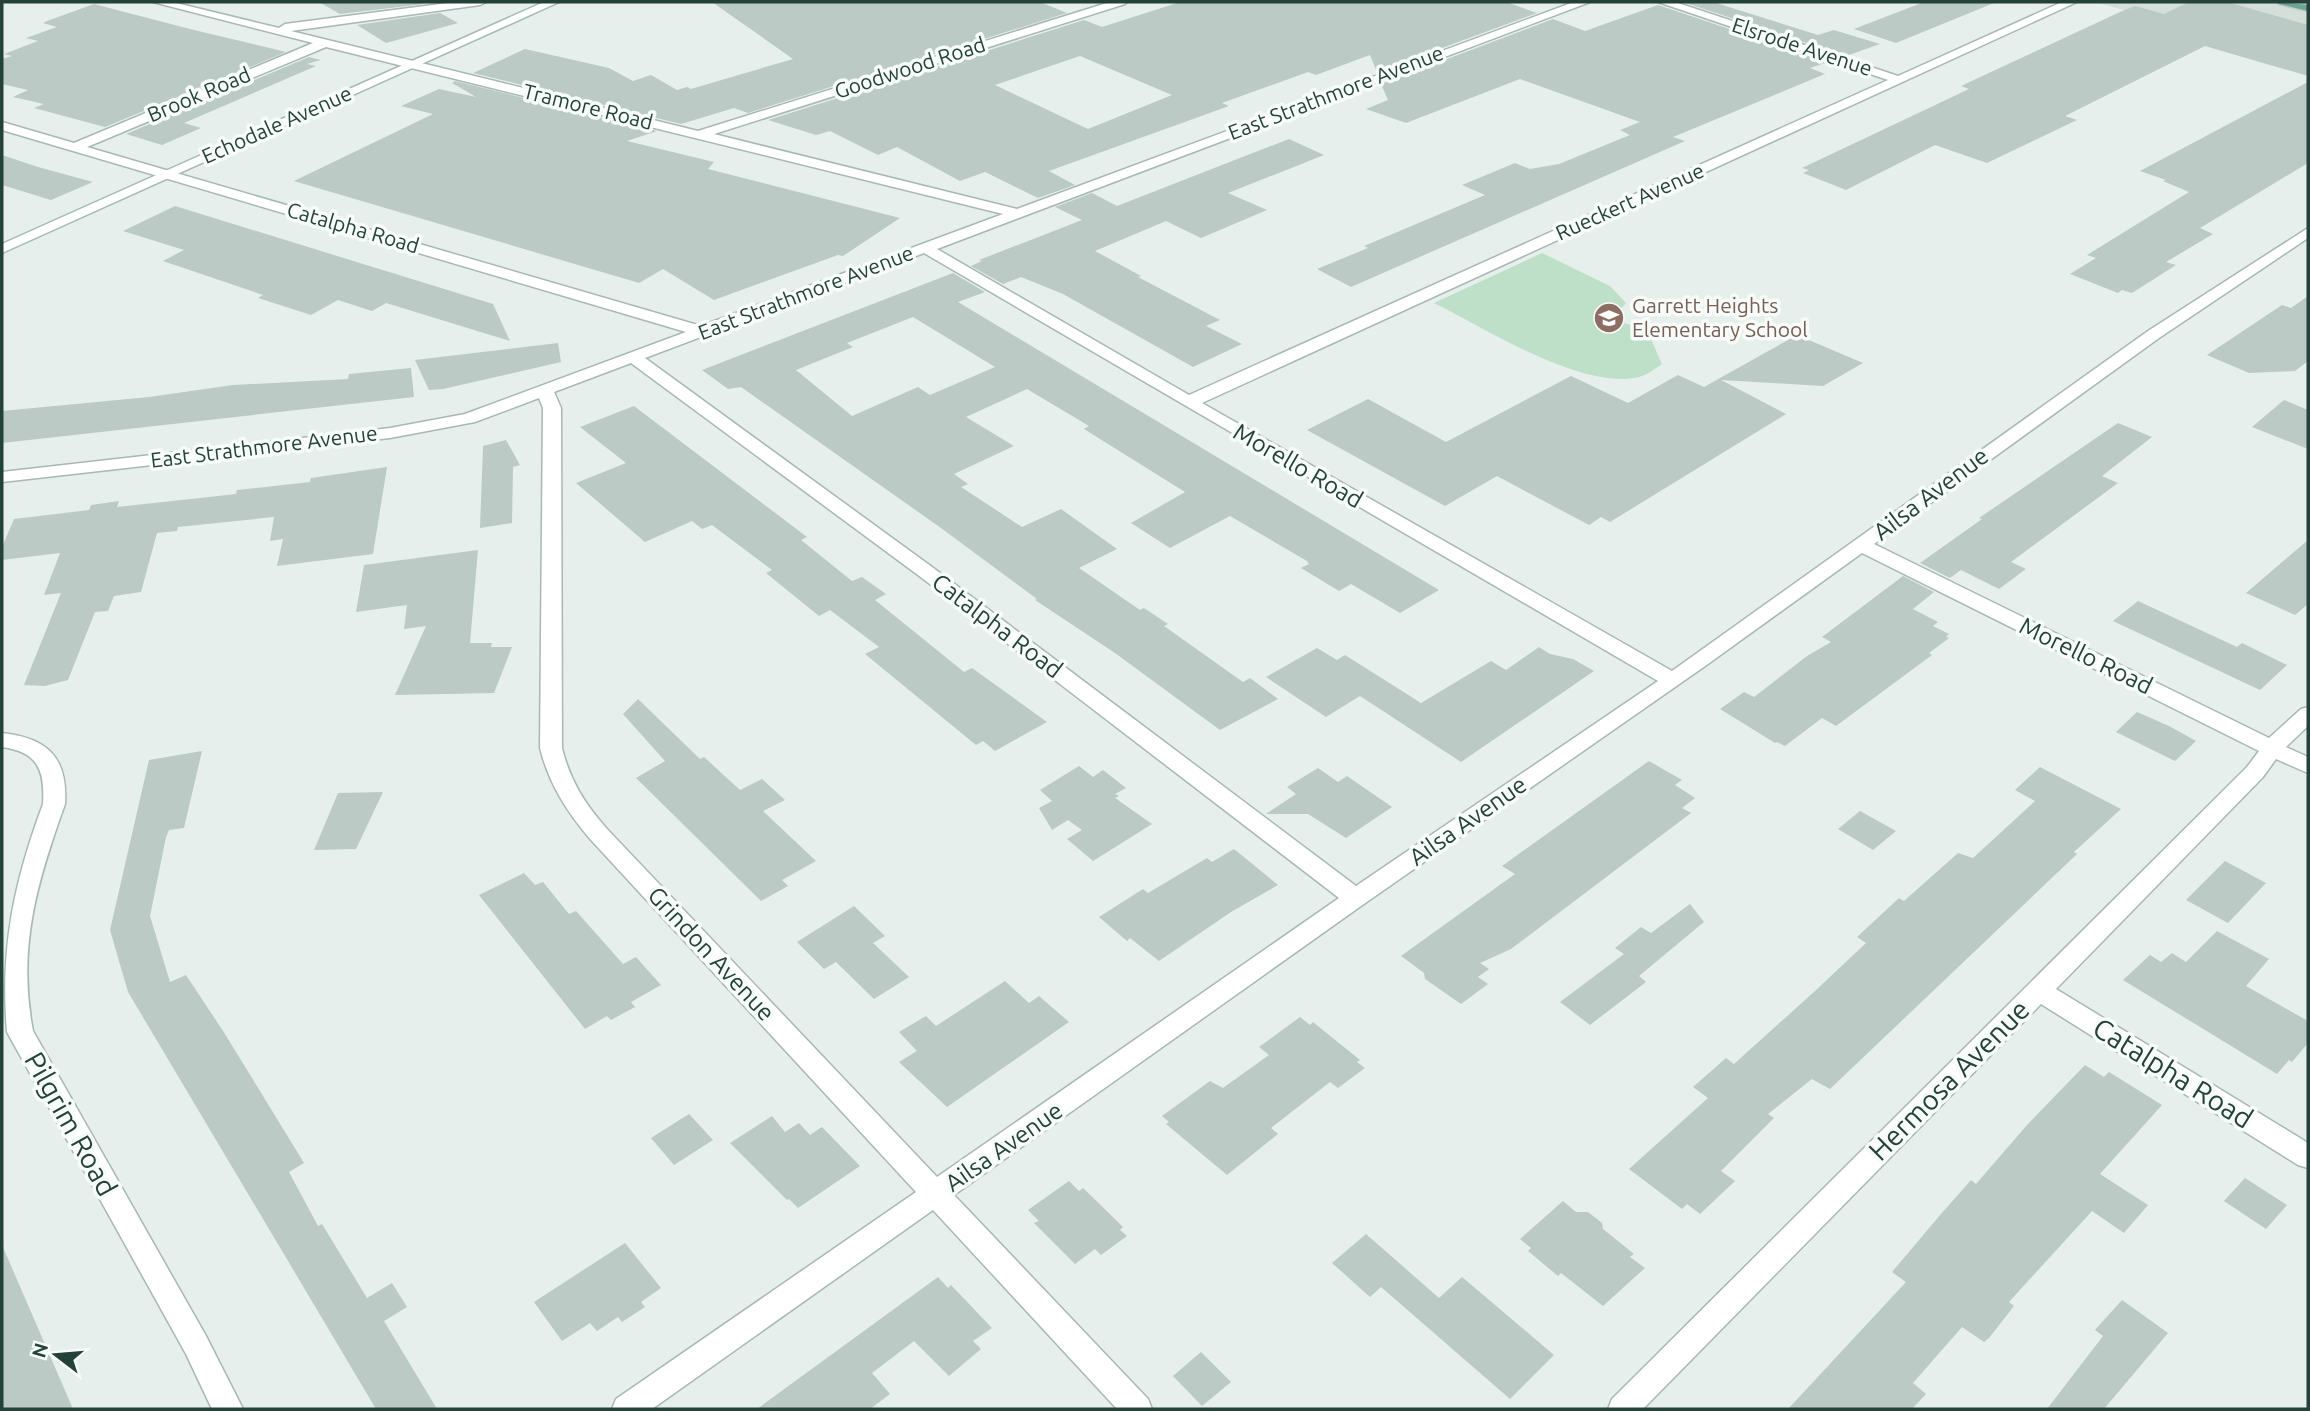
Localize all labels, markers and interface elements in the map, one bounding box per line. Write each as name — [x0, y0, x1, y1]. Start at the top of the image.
street label: Elsrode Avenue — [1729, 12, 1875, 80]
street label: Goodwood Road — [831, 31, 988, 103]
street label: East Strathmore Avenue — [1225, 40, 1447, 144]
street label: Brook Road — [143, 62, 254, 127]
street label: Tramore Road — [521, 78, 656, 134]
street label: Echodale Avenue — [198, 80, 355, 168]
street label: Rueckert Avenue — [1552, 158, 1708, 245]
street label: Catalpha Road — [284, 197, 422, 257]
street label: East Strathmore Avenue — [695, 240, 917, 344]
place label: Garrett Heights Elementary School — [1632, 293, 1808, 341]
school or university icon: Garrett Heights Elementary School — [1592, 301, 1626, 335]
street label: Morello Road — [1229, 418, 1368, 513]
street label: East Strathmore Avenue — [149, 420, 379, 472]
street label: Ailsa Avenue — [1868, 442, 1993, 546]
street label: Catalpha Road — [927, 568, 1068, 683]
street label: Morello Road — [2015, 612, 2157, 699]
street label: Ailsa Avenue — [1404, 770, 1531, 871]
street label: Grindon Avenue — [643, 881, 780, 1026]
street label: Hermosa Avenue — [1862, 993, 2035, 1166]
street label: Catalpha Road — [2088, 1011, 2259, 1134]
street label: Pilgrim Road — [19, 1046, 124, 1201]
street label: Ailsa Avenue — [940, 1096, 1067, 1197]
north arrow — [21, 1320, 91, 1390]
text: N — [27, 1340, 52, 1360]

